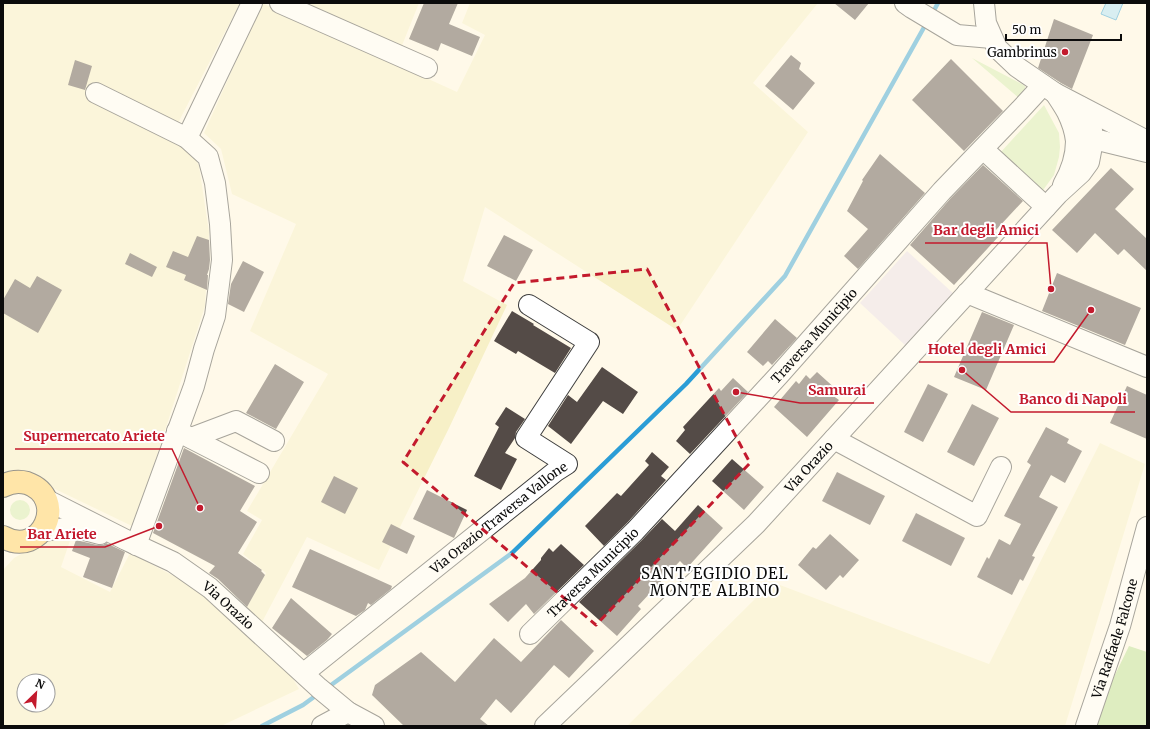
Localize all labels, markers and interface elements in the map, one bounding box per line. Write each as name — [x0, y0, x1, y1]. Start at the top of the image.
scale bar — [1006, 16, 1121, 42]
text: 50 m — [1012, 22, 1041, 37]
place label: Gambrinus — [987, 44, 1057, 61]
marker: Gambrinus — [1060, 47, 1070, 57]
callout: Bar degli Amici — [925, 217, 1047, 243]
text: Bar degli Amici — [933, 221, 1039, 239]
street label: Traversa Municipio — [768, 284, 861, 387]
callout: Hotel degli Amici — [919, 336, 1054, 362]
text: Hotel degli Amici — [928, 340, 1047, 358]
callout: Samurai — [800, 377, 874, 403]
text: Samurai — [808, 381, 866, 399]
callout: Banco di Napoli — [1011, 386, 1135, 412]
text: Banco di Napoli — [1019, 390, 1127, 408]
callout: Supermercato Ariete — [15, 423, 172, 449]
text: Supermercato Ariete — [23, 427, 165, 445]
street label: Via Orazio — [780, 437, 837, 497]
street label: Via Orazio Traversa Vallone — [426, 458, 571, 578]
callout: Bar Ariete — [20, 521, 105, 547]
street label: Traversa Municipio — [544, 524, 643, 621]
text: Bar Ariete — [27, 525, 97, 543]
district label: SANT'EGIDIO DEL MONTE ALBINO — [641, 564, 789, 600]
street label: Via Orazio — [198, 577, 258, 633]
street label: Via Raffaele Falcone — [1088, 577, 1142, 702]
north arrow — [16, 673, 56, 713]
text: N — [33, 676, 47, 692]

